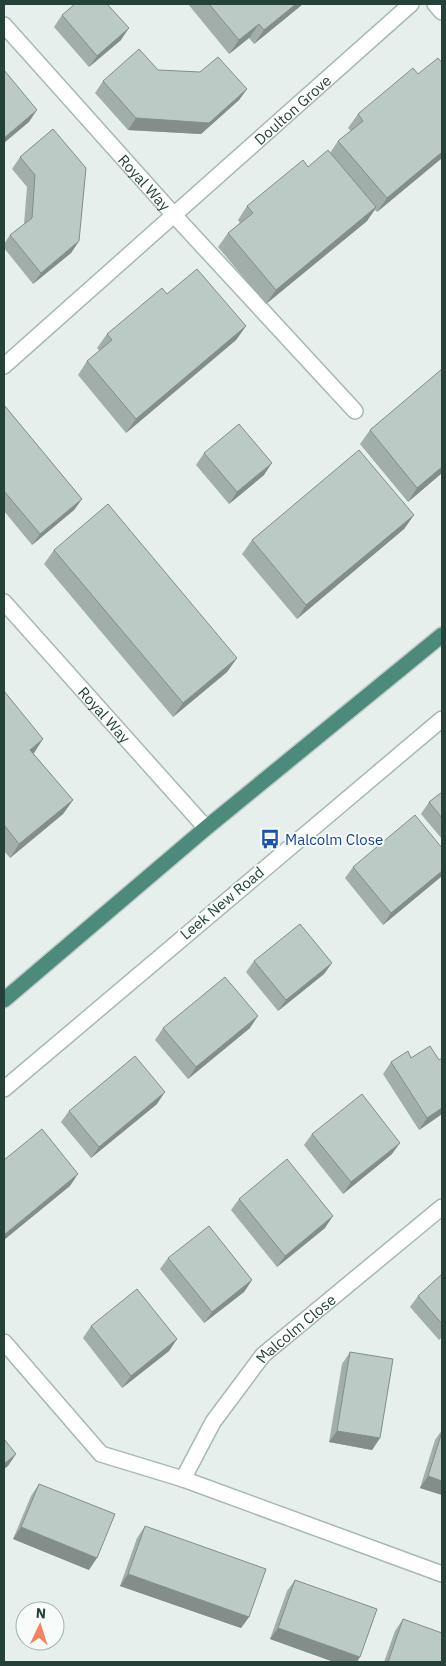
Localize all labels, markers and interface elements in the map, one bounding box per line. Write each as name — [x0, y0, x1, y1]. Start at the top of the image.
street label: Doulton Grove — [250, 70, 335, 149]
street label: Royal Way — [115, 150, 175, 215]
street label: Royal Way — [74, 682, 135, 747]
bus stop icon: Malcolm Close — [259, 828, 281, 850]
place label: Malcolm Close — [285, 830, 383, 849]
street label: Leek New Road — [176, 862, 268, 944]
street label: Malcolm Close — [251, 1290, 339, 1366]
north arrow — [15, 1601, 65, 1651]
text: N — [35, 1604, 47, 1622]

